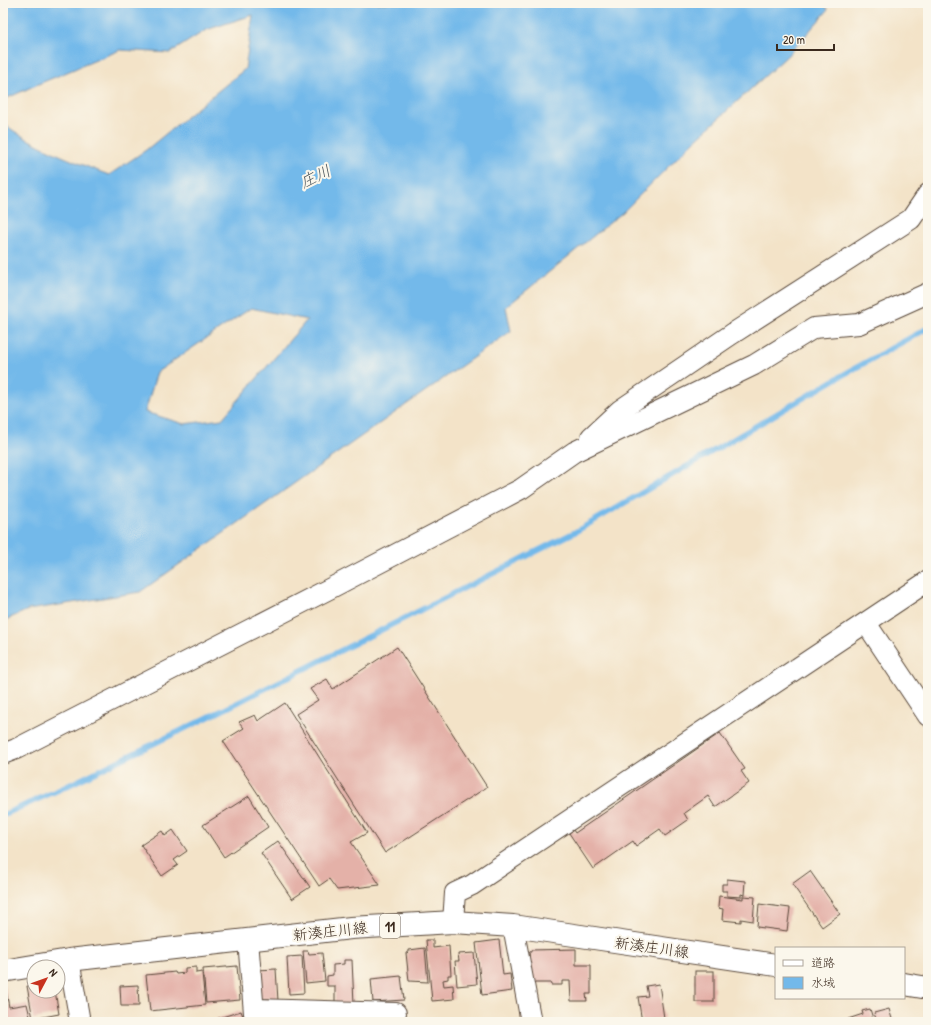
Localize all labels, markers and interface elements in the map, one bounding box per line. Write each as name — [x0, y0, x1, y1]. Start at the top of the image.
scale bar — [777, 26, 834, 52]
text: 20 m — [783, 31, 805, 48]
water label: 庄川 — [296, 159, 334, 193]
road number: 11 — [380, 914, 400, 938]
street label: 新湊庄川線 — [292, 917, 368, 945]
street label: 新湊庄川線 — [613, 931, 691, 963]
legend — [775, 947, 905, 999]
text: 道路 — [811, 954, 835, 971]
north arrow — [26, 959, 66, 999]
text: N — [46, 966, 61, 979]
text: 水域 — [811, 974, 835, 991]

